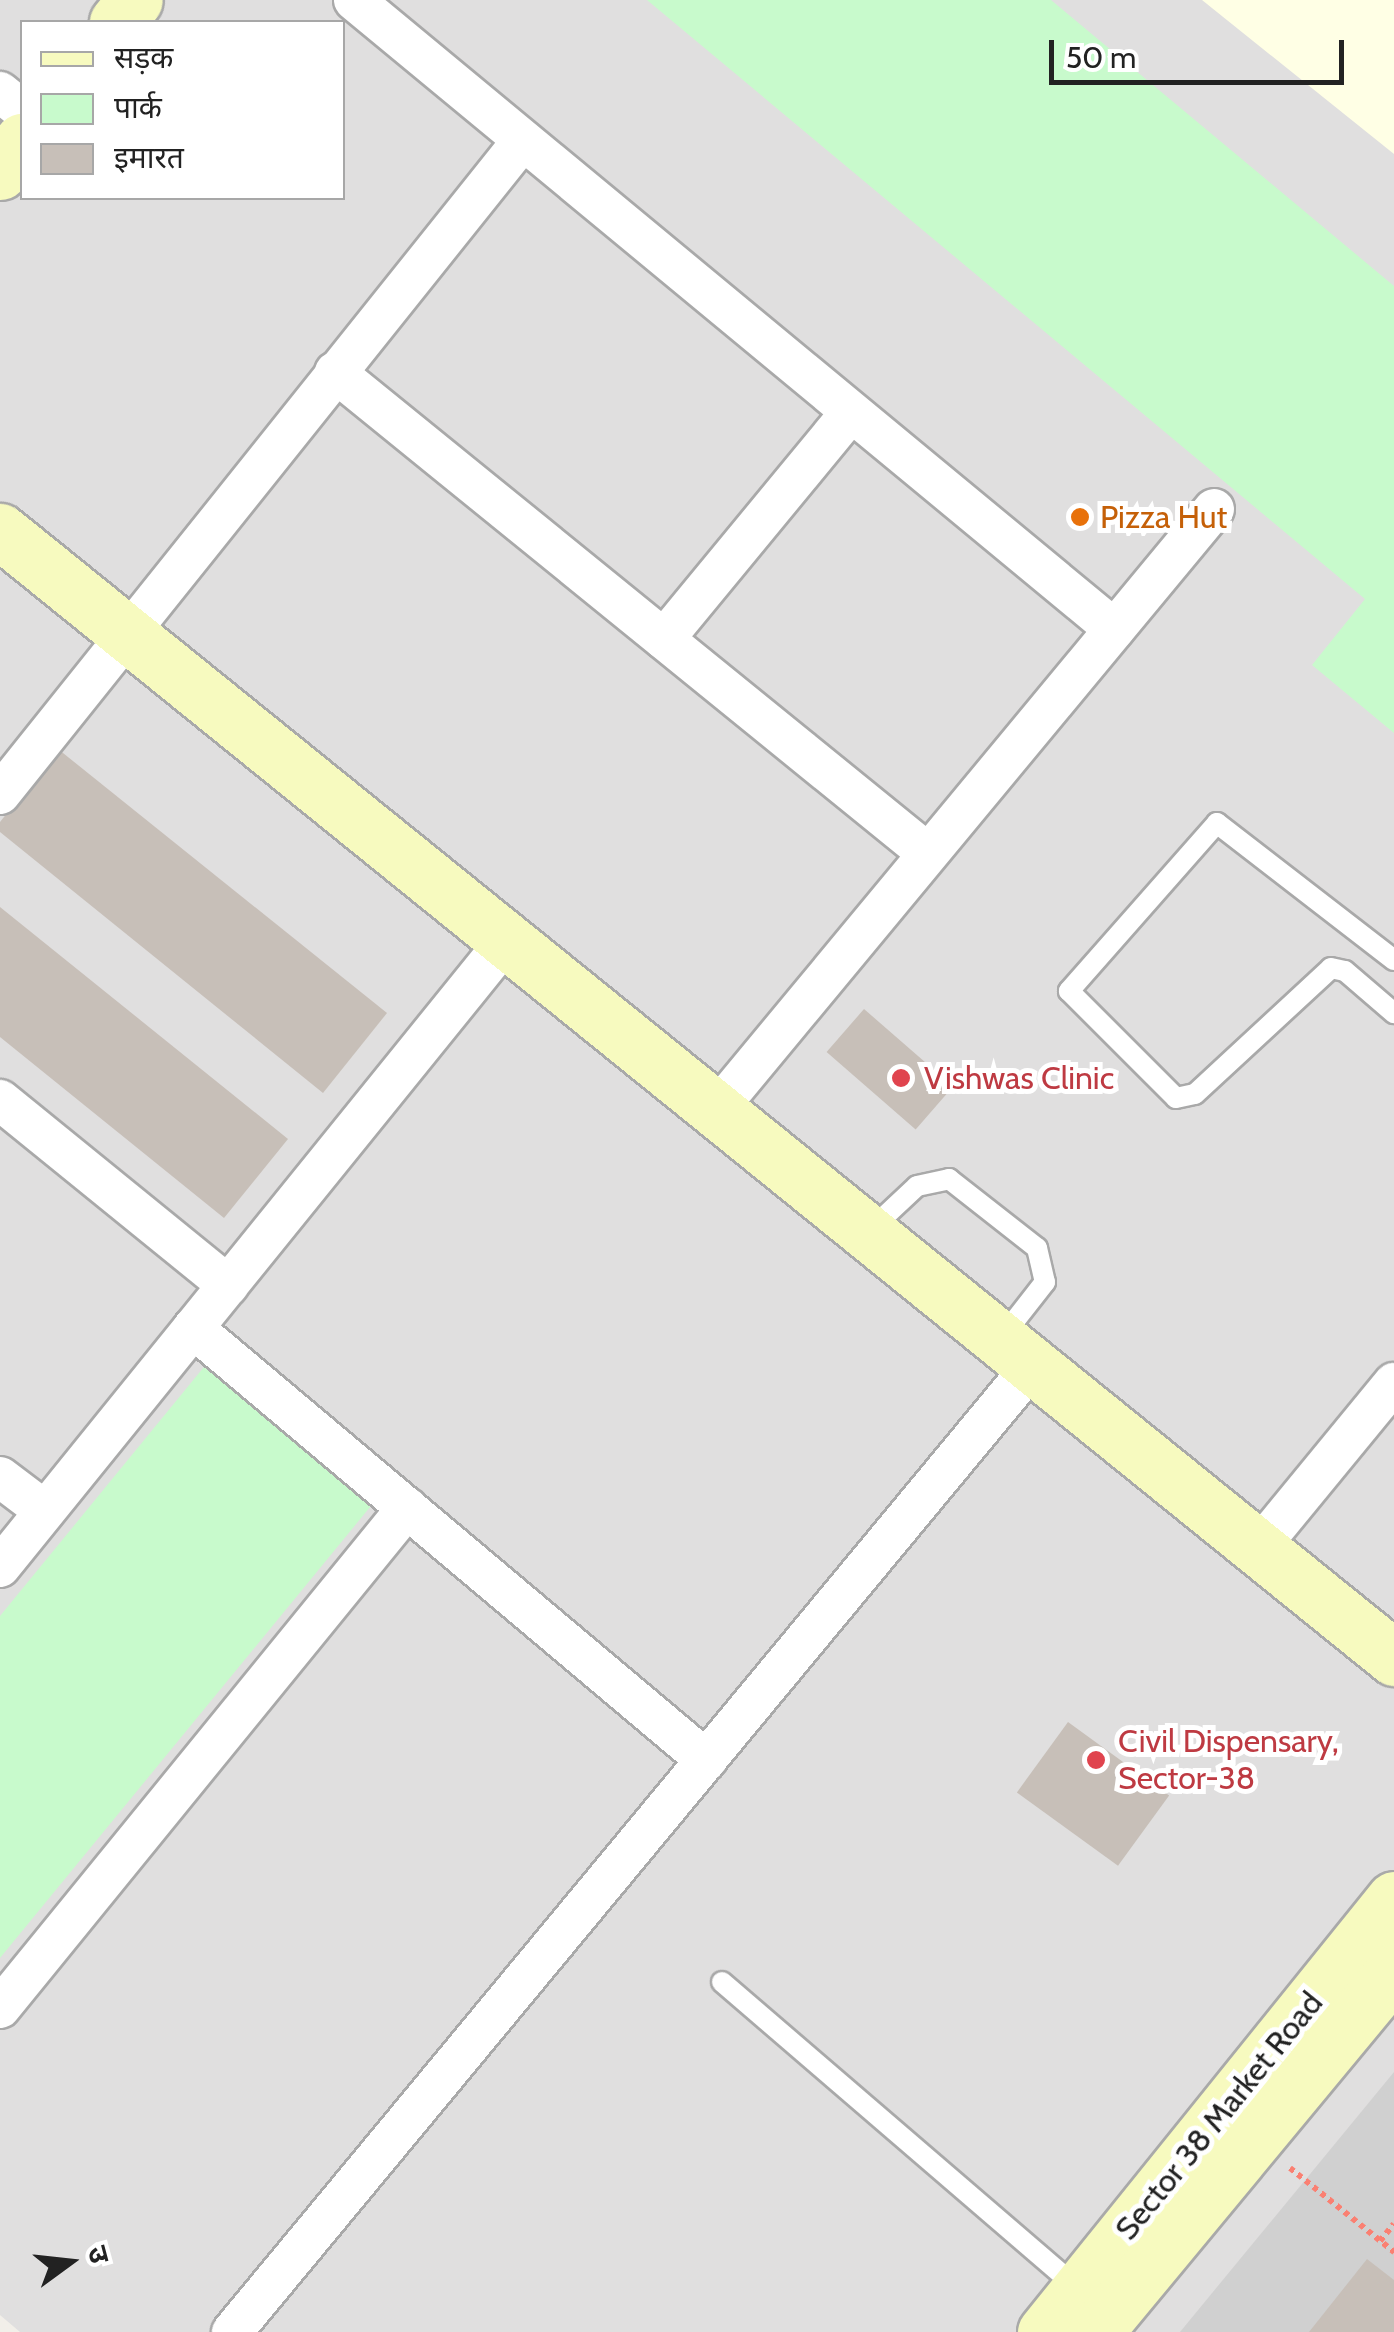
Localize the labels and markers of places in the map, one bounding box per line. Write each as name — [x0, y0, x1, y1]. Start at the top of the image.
place label: Pizza Hut — [1100, 498, 1227, 536]
marker: Pizza Hut — [1069, 506, 1091, 528]
place label: Vishwas Clinic — [924, 1059, 1114, 1097]
marker: Vishwas Clinic — [888, 1065, 914, 1091]
place label: Civil Dispensary, Sector-38 — [1118, 1723, 1339, 1798]
marker: Civil Dispensary, Sector-38 — [1083, 1747, 1109, 1773]

